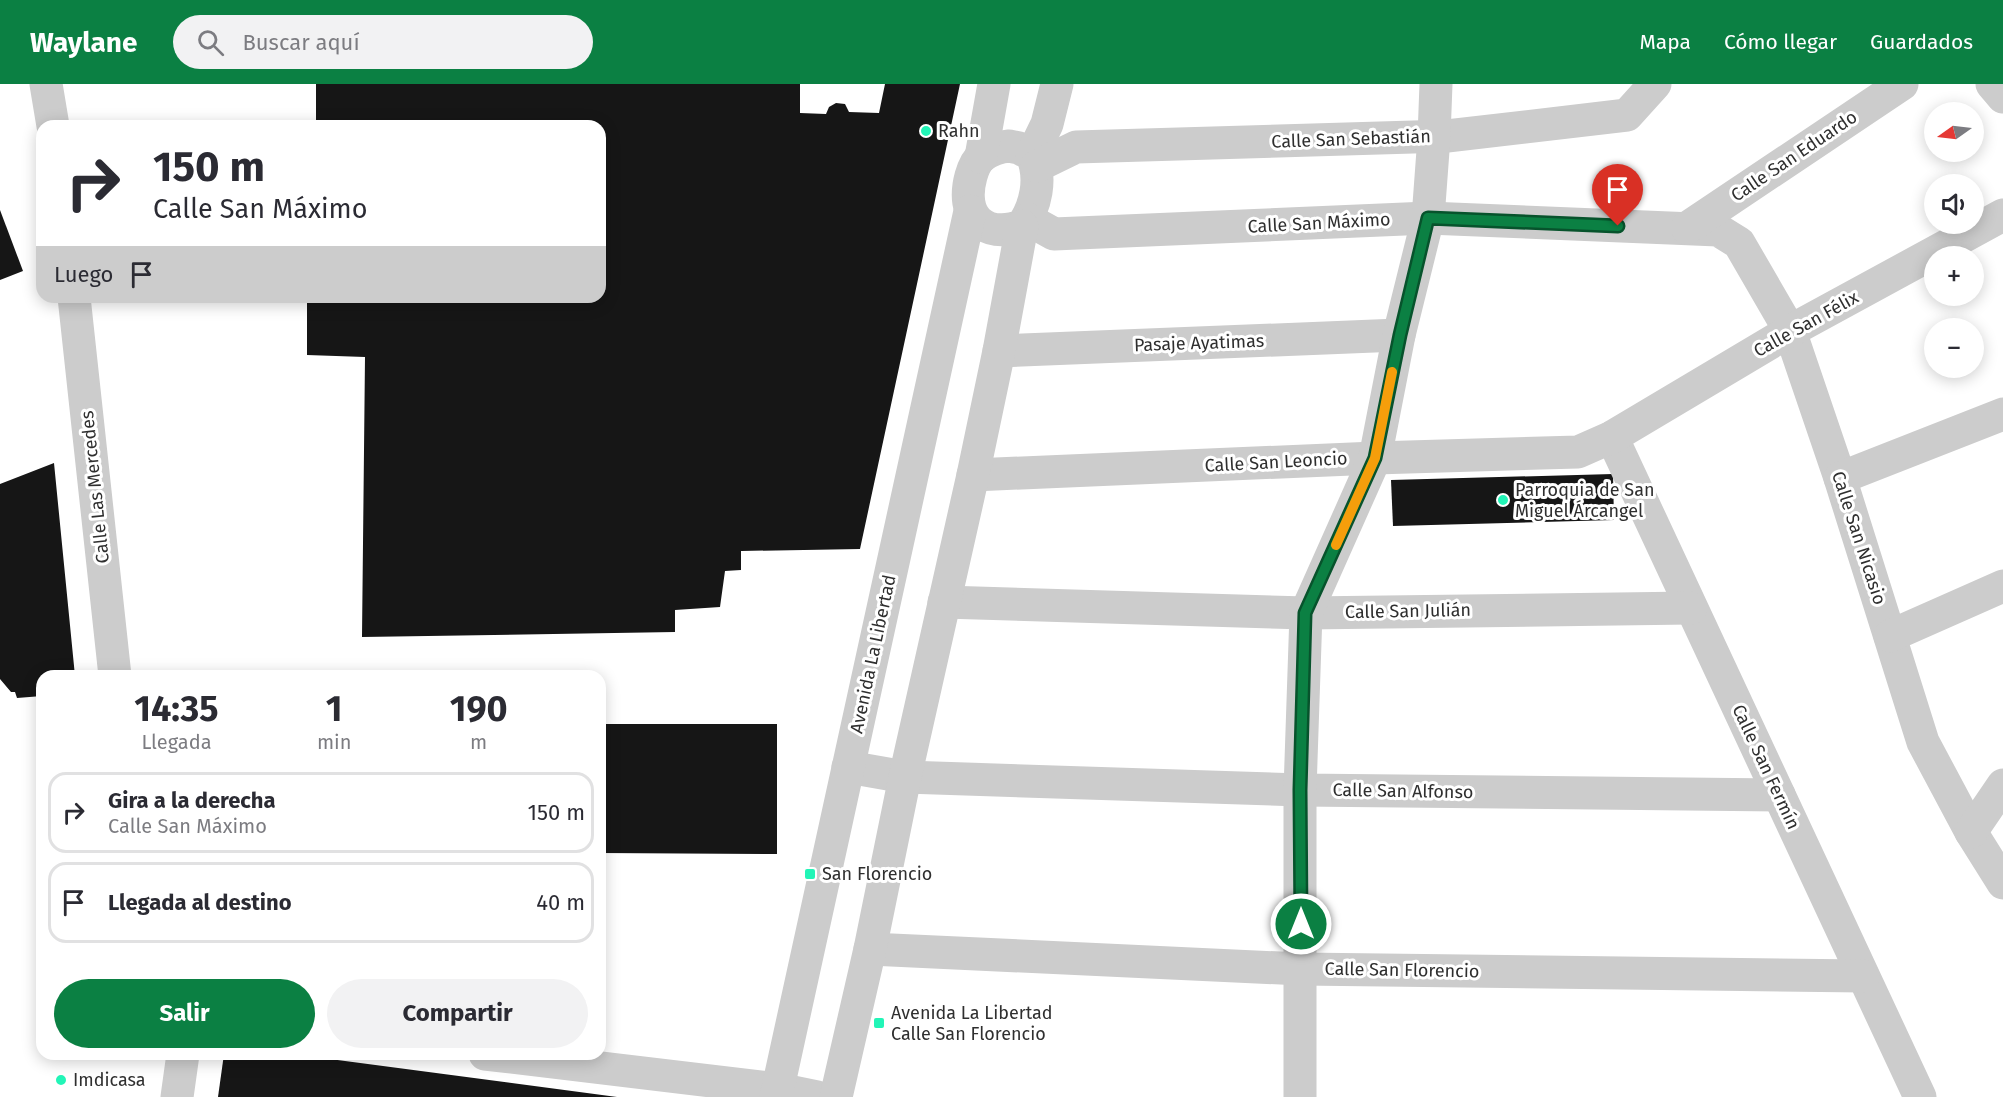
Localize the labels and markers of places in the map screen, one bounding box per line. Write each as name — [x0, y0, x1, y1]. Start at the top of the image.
place label: Rahn — [938, 120, 980, 142]
marker: Rahn — [919, 124, 933, 138]
pin — [1592, 164, 1643, 226]
place label: Parroquia de San Miguel Árcangel — [1515, 479, 1655, 522]
marker: Parroquia de San Miguel Árcangel — [1496, 493, 1510, 507]
place label: San Florencio — [822, 863, 932, 885]
marker: San Florencio — [803, 867, 817, 881]
place label: Avenida La Libertad Calle San Florencio — [891, 1002, 1053, 1045]
marker: Avenida La Libertad Calle San Florencio — [872, 1016, 886, 1030]
place label: Imdicasa — [73, 1069, 146, 1091]
marker: Imdicasa — [54, 1073, 68, 1087]

